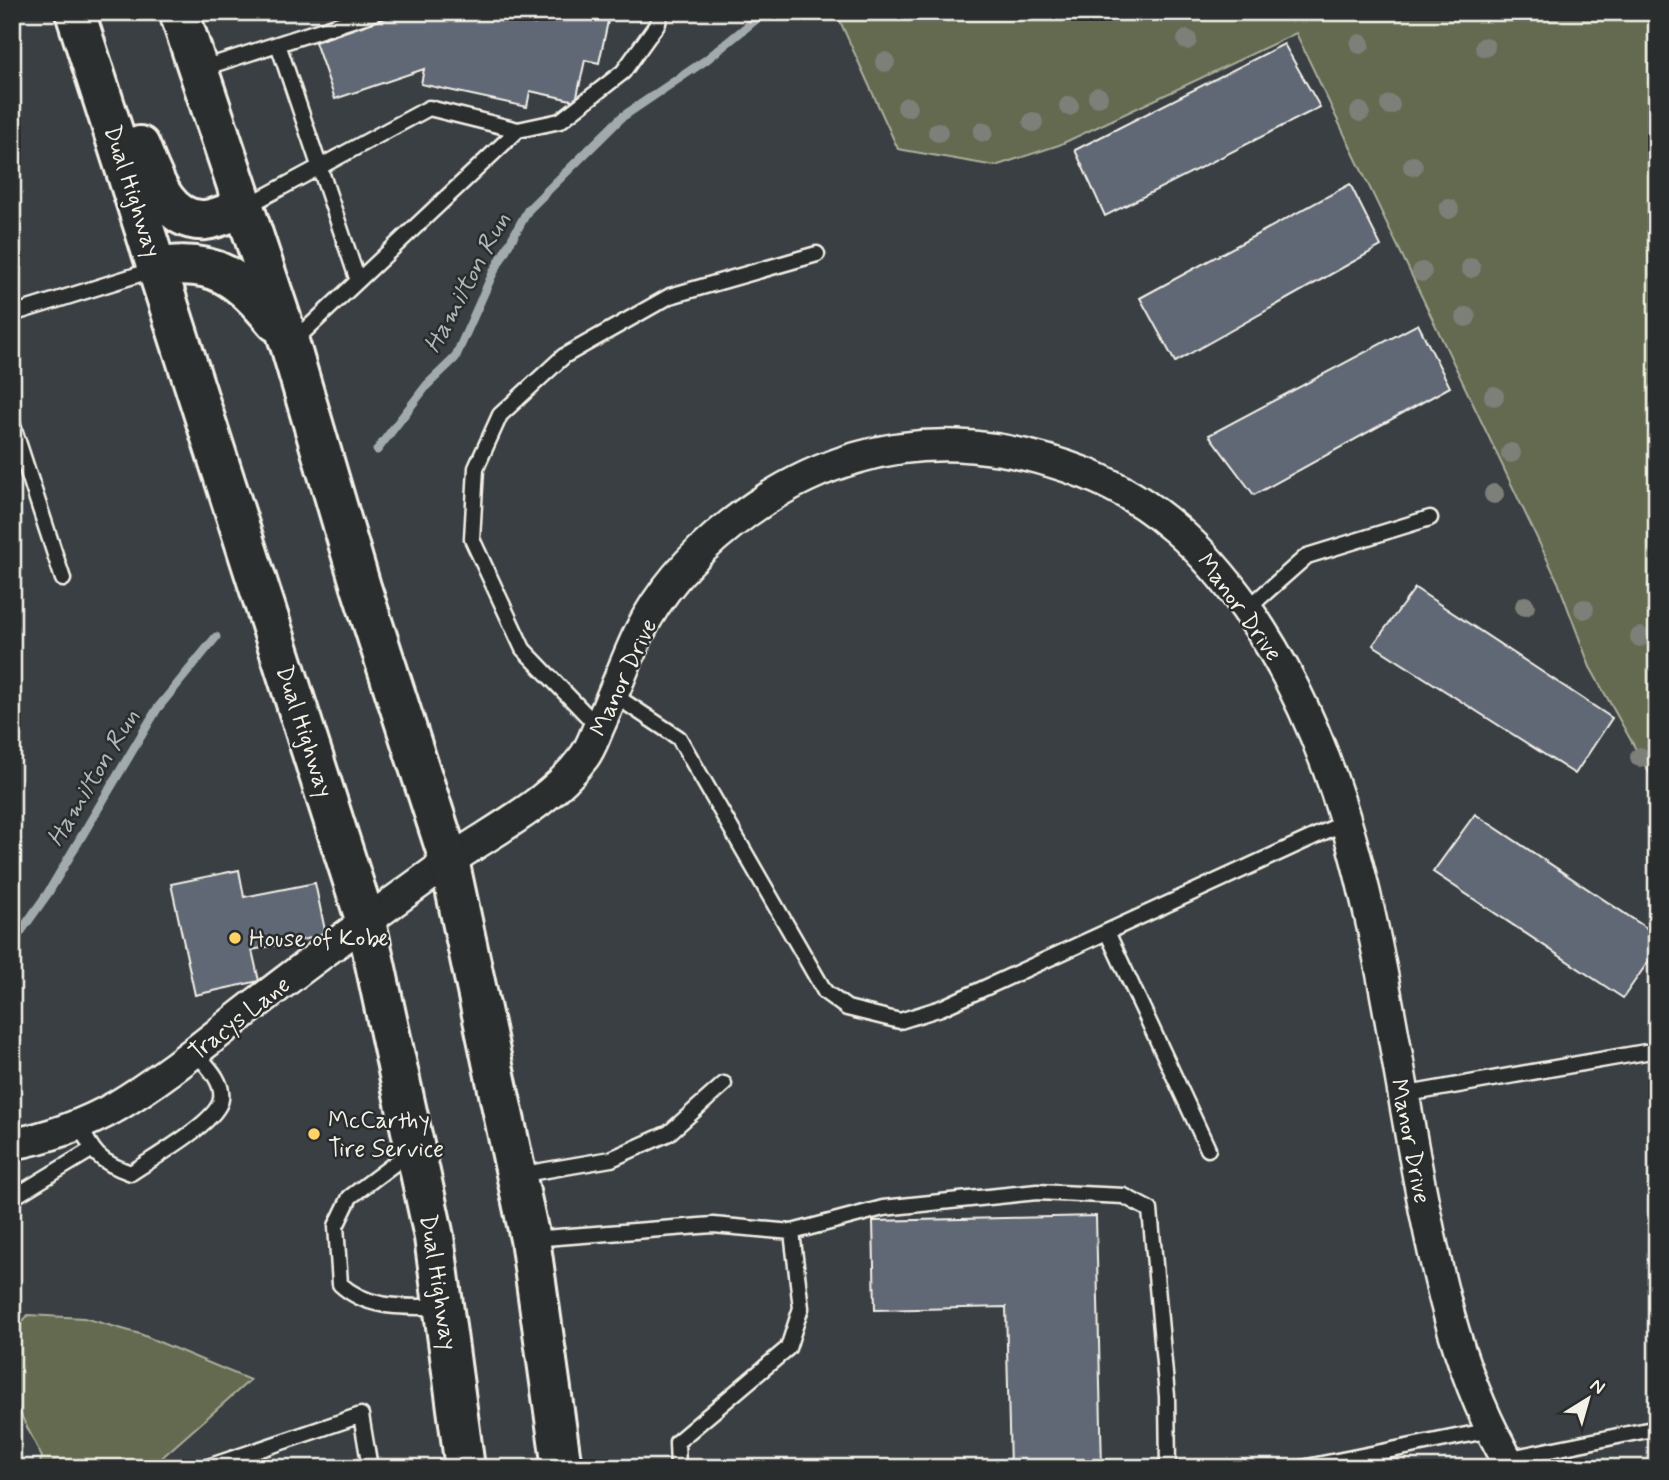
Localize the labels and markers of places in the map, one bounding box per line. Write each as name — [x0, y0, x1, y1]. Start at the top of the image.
place label: House of Kobe — [249, 924, 388, 955]
marker: House of Kobe — [227, 930, 243, 946]
place label: McCarthy Tire Service — [328, 1106, 444, 1165]
marker: McCarthy Tire Service — [306, 1126, 322, 1142]

